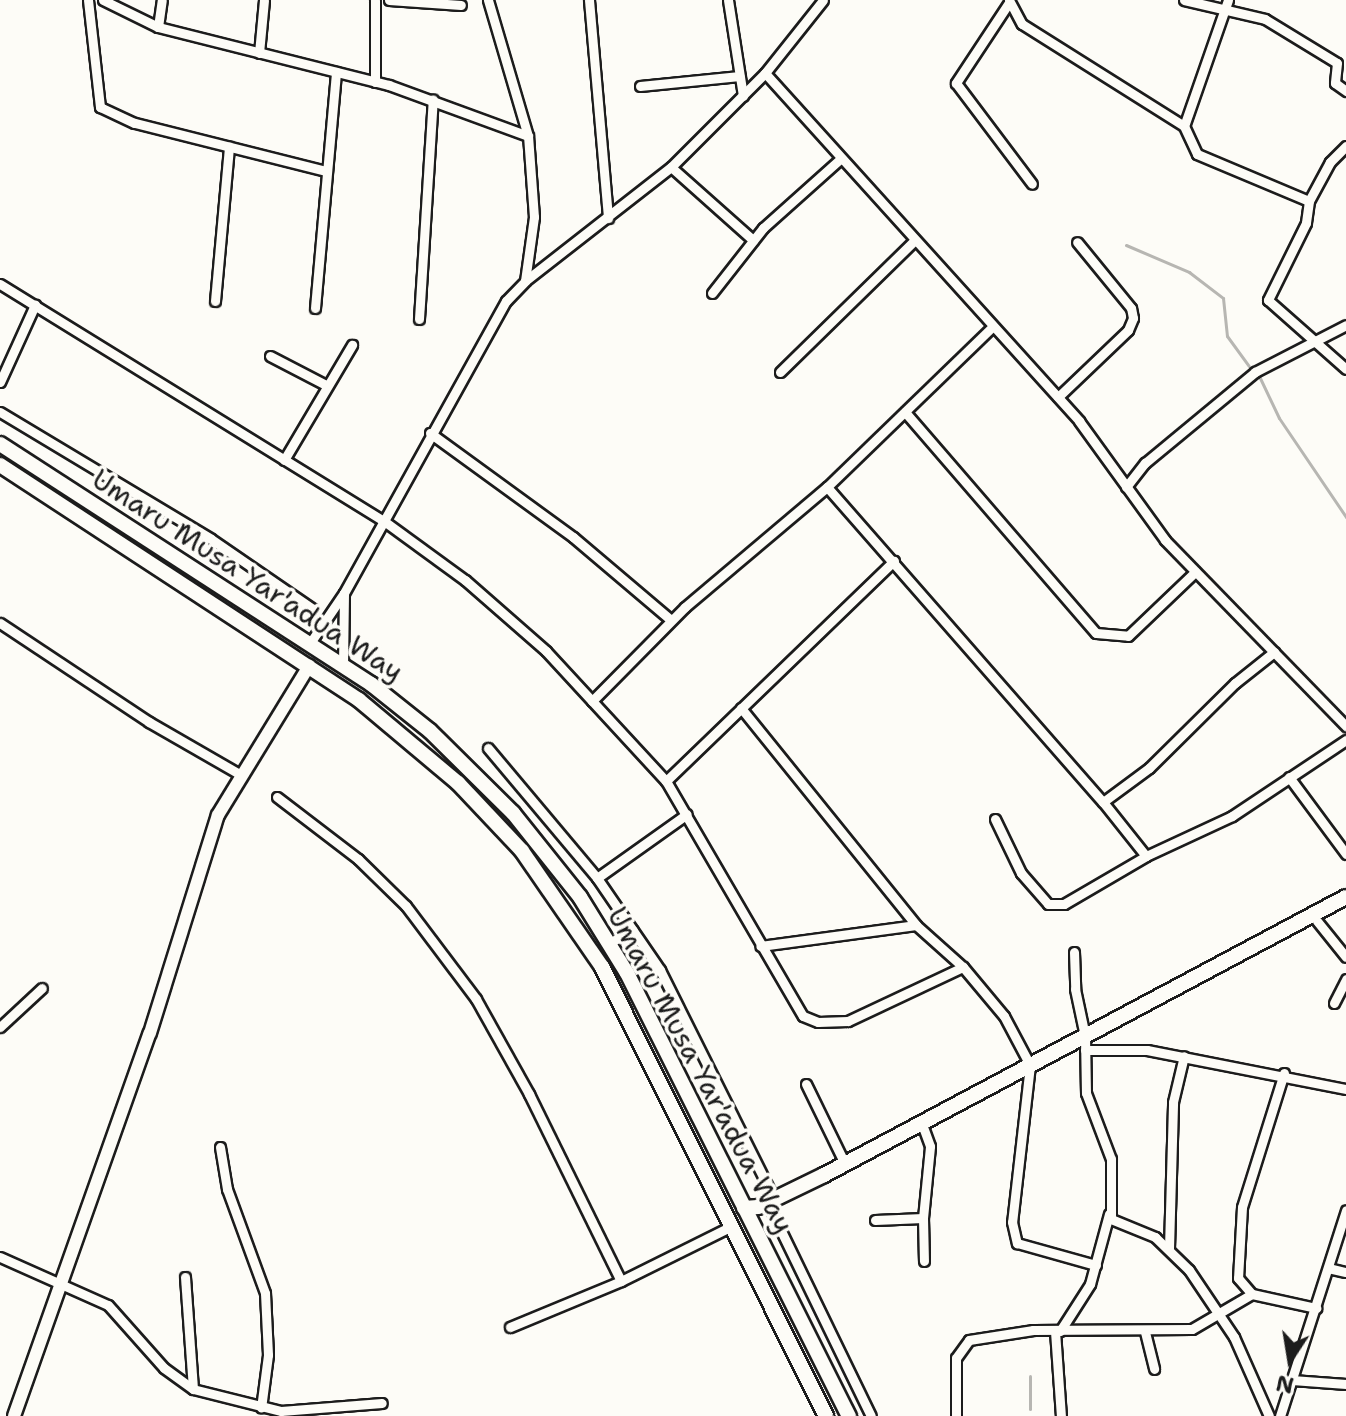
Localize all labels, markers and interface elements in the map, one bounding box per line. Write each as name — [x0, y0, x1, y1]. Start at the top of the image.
street label: Umaru Musa Yar'adua Way — [86, 462, 410, 688]
street label: Umaru Musa Yar'adua Way — [601, 901, 801, 1239]
north arrow — [1250, 1320, 1330, 1400]
text: N — [1273, 1368, 1296, 1400]

